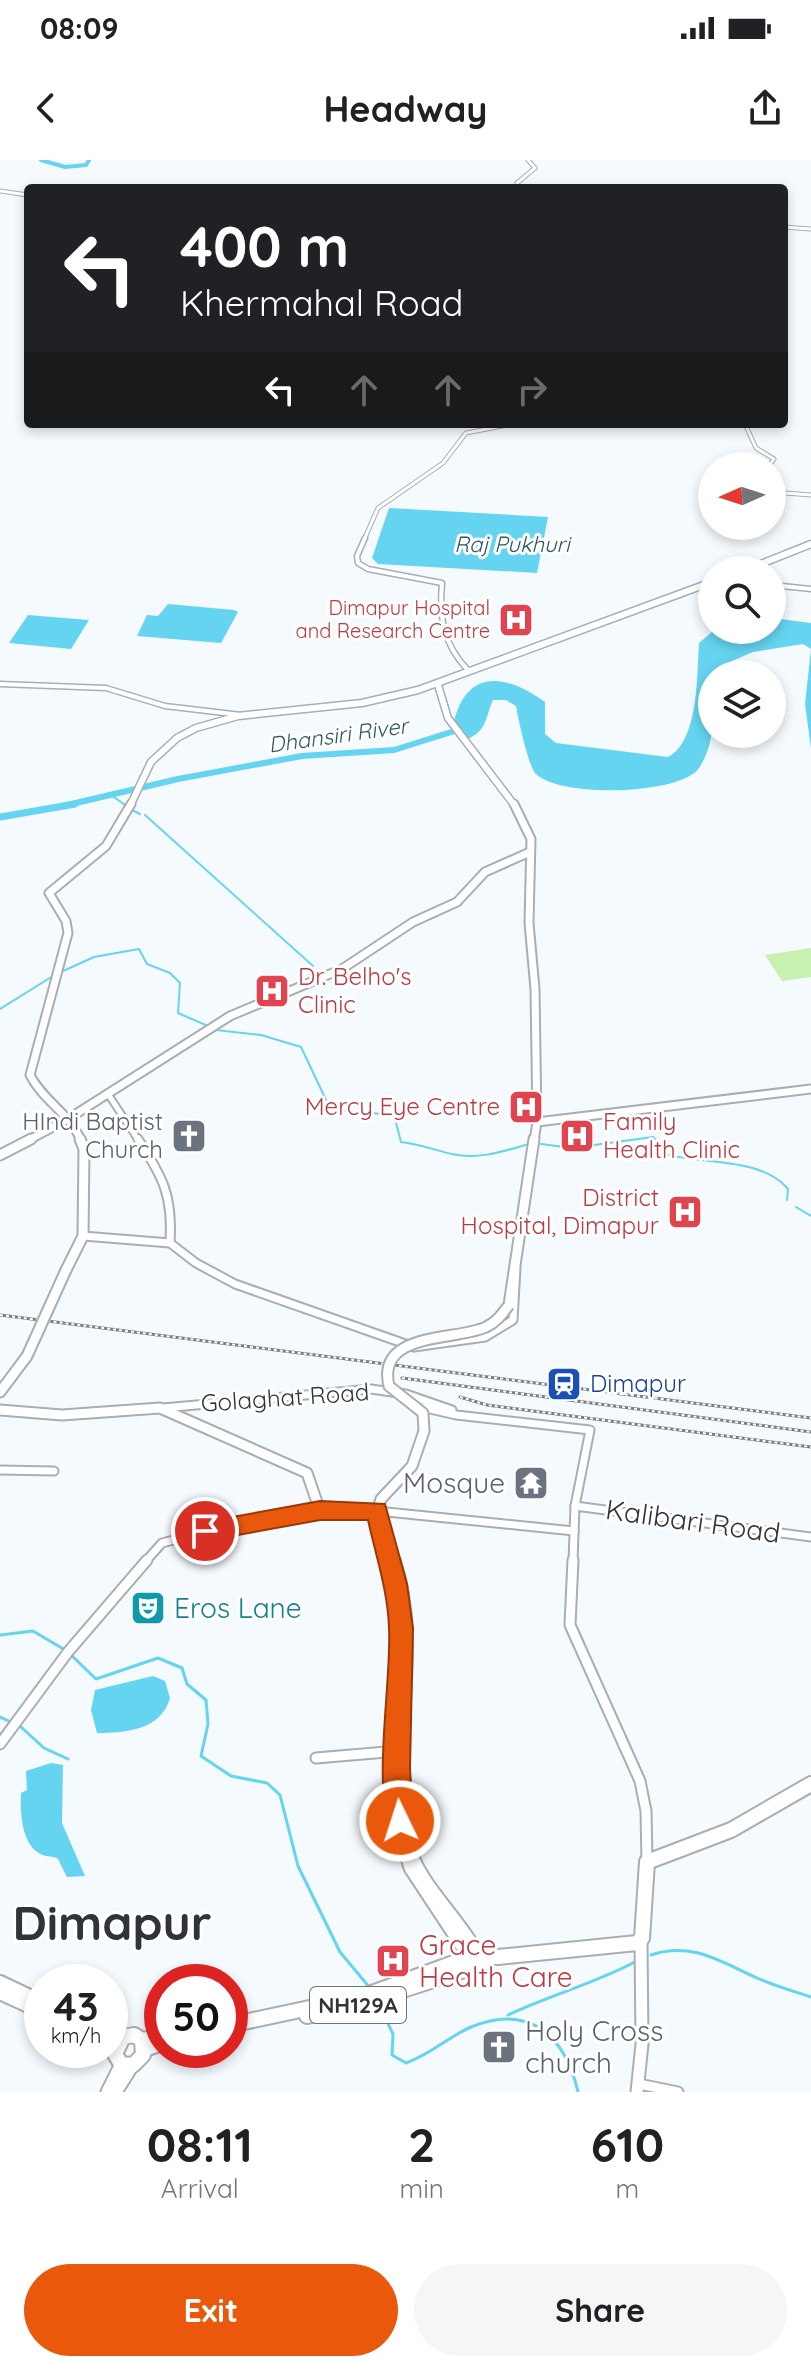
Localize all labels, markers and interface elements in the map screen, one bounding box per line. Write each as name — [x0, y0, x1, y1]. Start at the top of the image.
text: 08:09 — [40, 9, 119, 47]
icon: back — [24, 86, 68, 130]
text: Headway — [323, 86, 488, 131]
icon: share — [743, 86, 787, 130]
text: 400 m — [180, 211, 349, 281]
icon: left — [48, 216, 152, 320]
text: Khermahal Road — [180, 280, 463, 325]
icon: left — [258, 368, 302, 412]
icon: ahead — [342, 368, 386, 412]
icon: ahead — [426, 368, 470, 412]
icon: right — [510, 368, 554, 412]
north arrow — [698, 452, 786, 540]
map controls — [698, 452, 786, 748]
water label: Raj Pukhuri — [454, 530, 572, 558]
button: search — [698, 556, 786, 644]
place label: Dimapur Hospital and Research Centre — [296, 595, 490, 643]
hospital icon: Dimapur Hospital and Research Centre — [497, 601, 535, 639]
button: layers — [698, 660, 786, 748]
water label: Dhansiri River — [267, 711, 412, 759]
place label: Dr. Belho's Clinic — [298, 961, 412, 1019]
hospital icon: Dr. Belho's Clinic — [253, 972, 291, 1010]
hospital icon: Mercy Eye Centre — [507, 1088, 545, 1126]
place label: Mercy Eye Centre — [305, 1091, 500, 1121]
place label: HIndi Baptist Church — [22, 1106, 163, 1164]
place label: Family Health Clinic — [603, 1106, 740, 1164]
church icon: HIndi Baptist Church — [170, 1117, 208, 1155]
hospital icon: Family Health Clinic — [558, 1117, 596, 1155]
place label: District Hospital, Dimapur — [461, 1182, 659, 1240]
hospital icon: District Hospital, Dimapur — [666, 1193, 704, 1231]
station icon: Dimapur — [545, 1365, 583, 1403]
place label: Dimapur — [590, 1368, 686, 1398]
street label: Golaghat Road — [200, 1376, 370, 1418]
temple icon: Mosque — [512, 1464, 550, 1502]
place label: Mosque — [403, 1465, 505, 1500]
street label: Kalibari Road — [603, 1491, 783, 1550]
pin — [171, 1497, 239, 1565]
icon: arrive — [183, 1509, 227, 1553]
theatre icon: Eros Lane — [129, 1589, 167, 1627]
place label: Eros Lane — [174, 1590, 302, 1625]
position arrow — [358, 1779, 442, 1863]
district label: Dimapur — [12, 1892, 212, 1952]
place label: Grace Health Care — [419, 1927, 573, 1994]
hospital icon: Grace Health Care — [374, 1942, 412, 1980]
speed limit sign: 50 — [144, 1964, 248, 2068]
text: 43 — [54, 1981, 99, 2031]
road number: NH129A — [310, 1987, 406, 2023]
place label: Holy Cross church — [525, 2013, 663, 2080]
text: km/h — [51, 2023, 101, 2048]
church icon: Holy Cross church — [480, 2028, 518, 2066]
text: 08:11 — [147, 2114, 253, 2174]
text: 2 — [408, 2114, 435, 2174]
text: 610 — [591, 2114, 664, 2174]
text: Arrival — [161, 2172, 239, 2205]
text: min — [400, 2172, 444, 2205]
text: m — [616, 2172, 639, 2205]
button: Exit — [24, 2264, 398, 2356]
button: Share — [414, 2264, 787, 2356]

